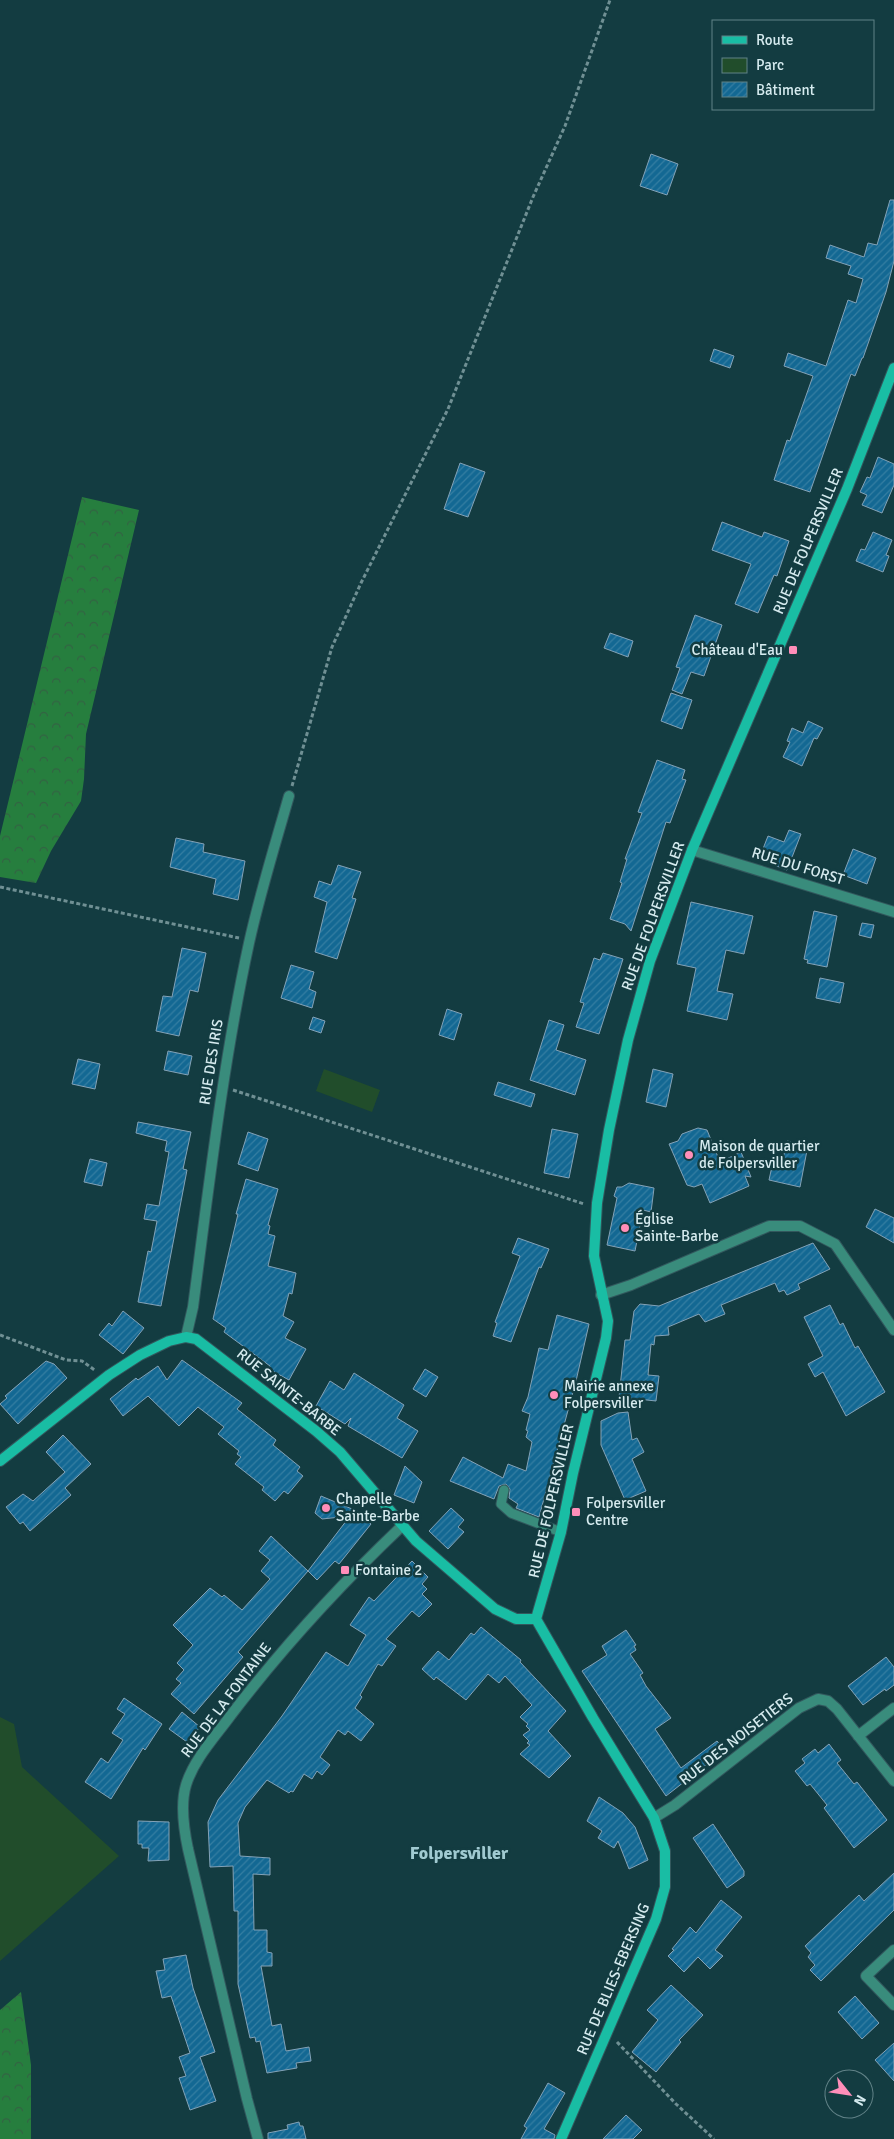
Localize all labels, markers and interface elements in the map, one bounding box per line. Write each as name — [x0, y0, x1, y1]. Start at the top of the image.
legend — [712, 20, 874, 110]
text: Route — [756, 31, 793, 49]
text: Parc — [756, 56, 784, 74]
text: Bâtiment — [756, 81, 815, 99]
street label: RUE DE FOLPERSVILLER — [769, 465, 847, 617]
place label: Château d'Eau — [691, 641, 783, 659]
marker: Château d'Eau — [787, 644, 799, 656]
street label: RUE DE FOLPERSVILLER — [618, 839, 688, 993]
street label: RUE DU FORST — [750, 843, 847, 889]
street label: RUE DES IRIS — [195, 1018, 227, 1106]
place label: Maison de quartier de Folpersviller — [699, 1137, 820, 1172]
marker: Maison de quartier de Folpersviller — [683, 1149, 695, 1161]
place label: Église Sainte-Barbe — [635, 1209, 719, 1245]
marker: Église Sainte-Barbe — [619, 1222, 631, 1234]
street label: RUE SAINTE-BARBE — [233, 1345, 345, 1439]
place label: Mairie annexe Folpersviller — [564, 1377, 654, 1412]
marker: Mairie annexe Folpersviller — [548, 1389, 560, 1401]
street label: RUE DE FOLPERSVILLER — [525, 1422, 577, 1580]
place label: Chapelle Sainte-Barbe — [336, 1490, 420, 1525]
place label: Folpersviller Centre — [586, 1494, 666, 1529]
marker: Chapelle Sainte-Barbe — [320, 1502, 332, 1514]
marker: Folpersviller Centre — [570, 1506, 582, 1518]
place label: Fontaine 2 — [355, 1561, 422, 1579]
marker: Fontaine 2 — [339, 1564, 351, 1576]
street label: RUE DE LA FONTAINE — [177, 1639, 275, 1761]
street label: RUE DES NOISETIERS — [676, 1689, 796, 1789]
district label: Folpersviller — [410, 1842, 509, 1864]
street label: RUE DE BLIES-EBERSING — [573, 1900, 653, 2058]
north arrow — [824, 2069, 874, 2119]
text: N — [850, 2092, 870, 2109]

